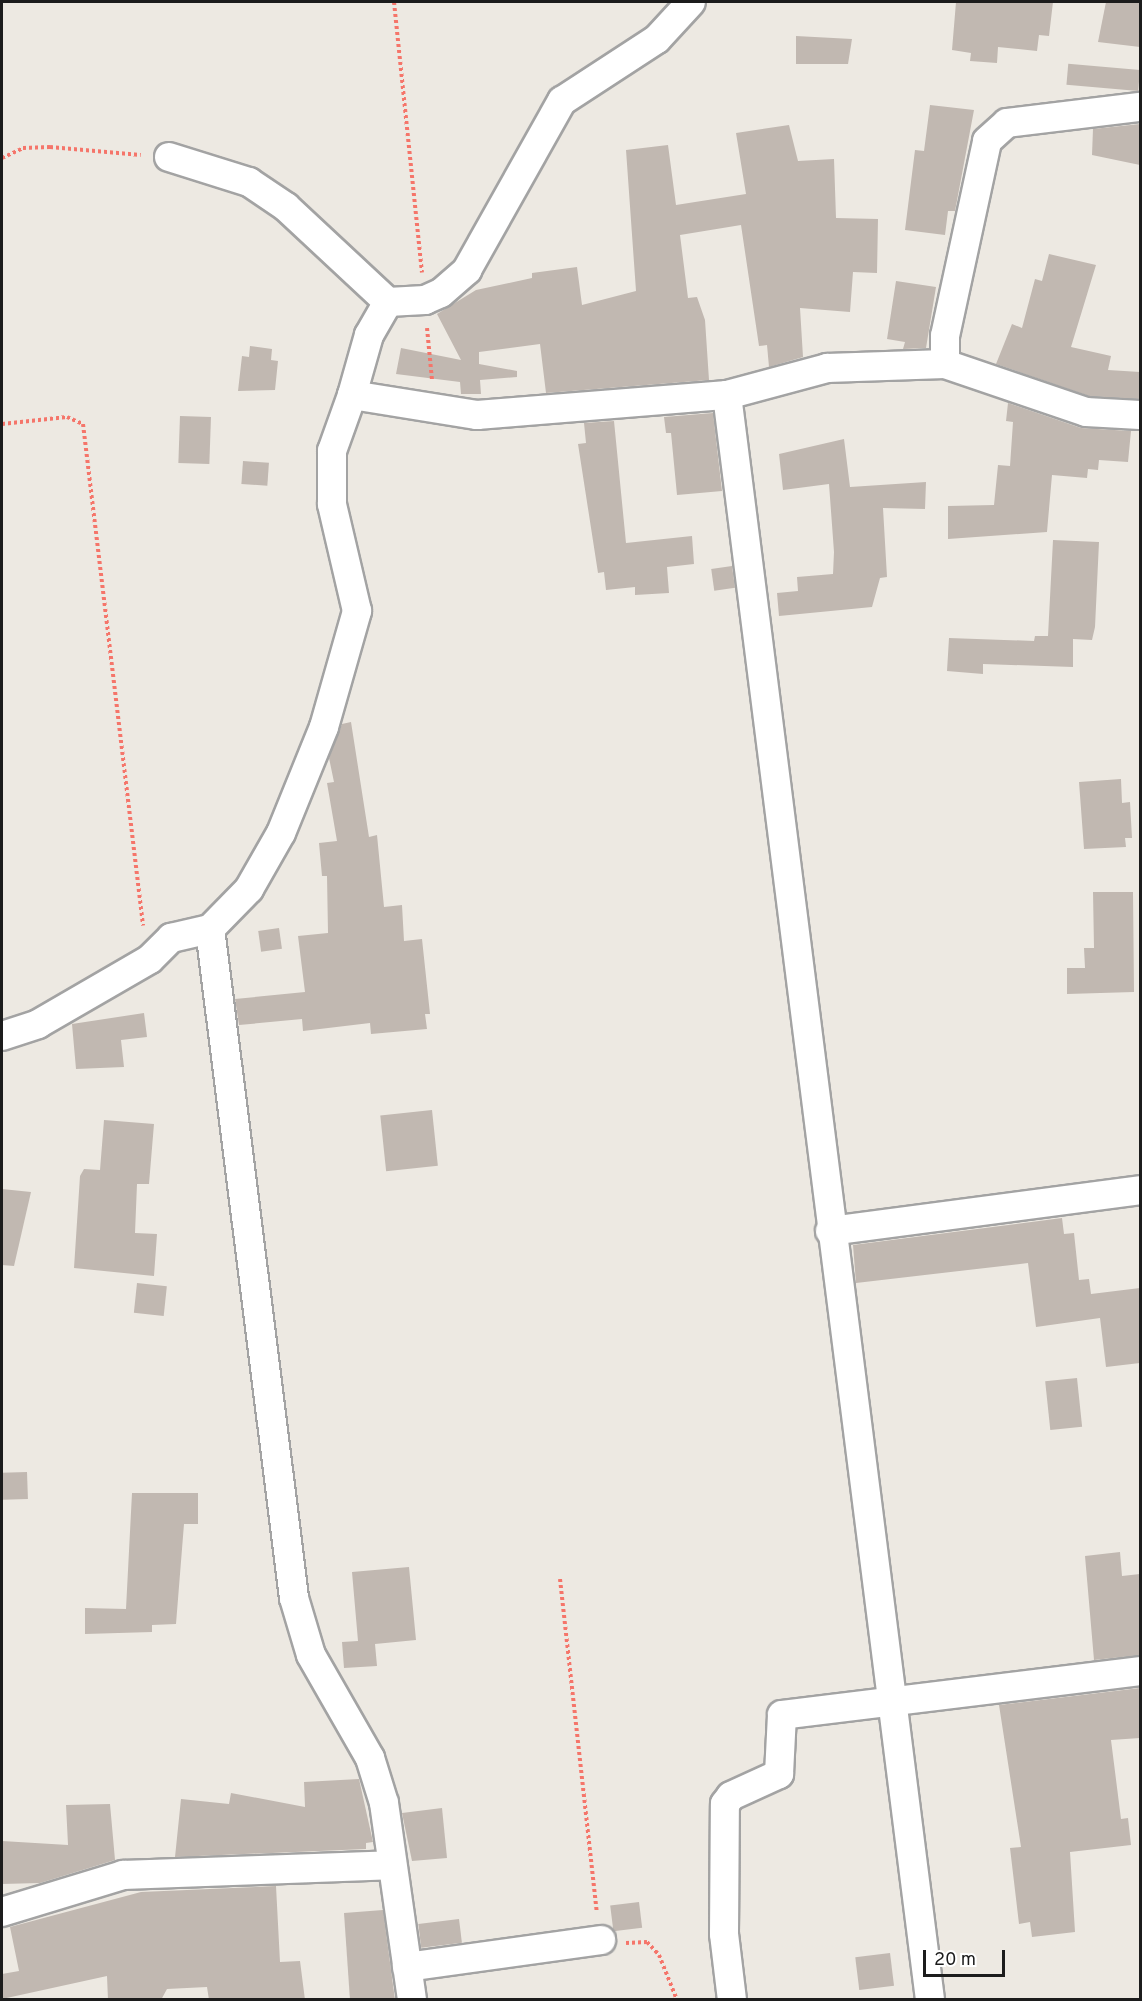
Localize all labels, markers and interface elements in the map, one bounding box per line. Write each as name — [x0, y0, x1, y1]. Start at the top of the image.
scale bar — [926, 1938, 1008, 1976]
text: 20 m — [934, 1949, 976, 1972]

